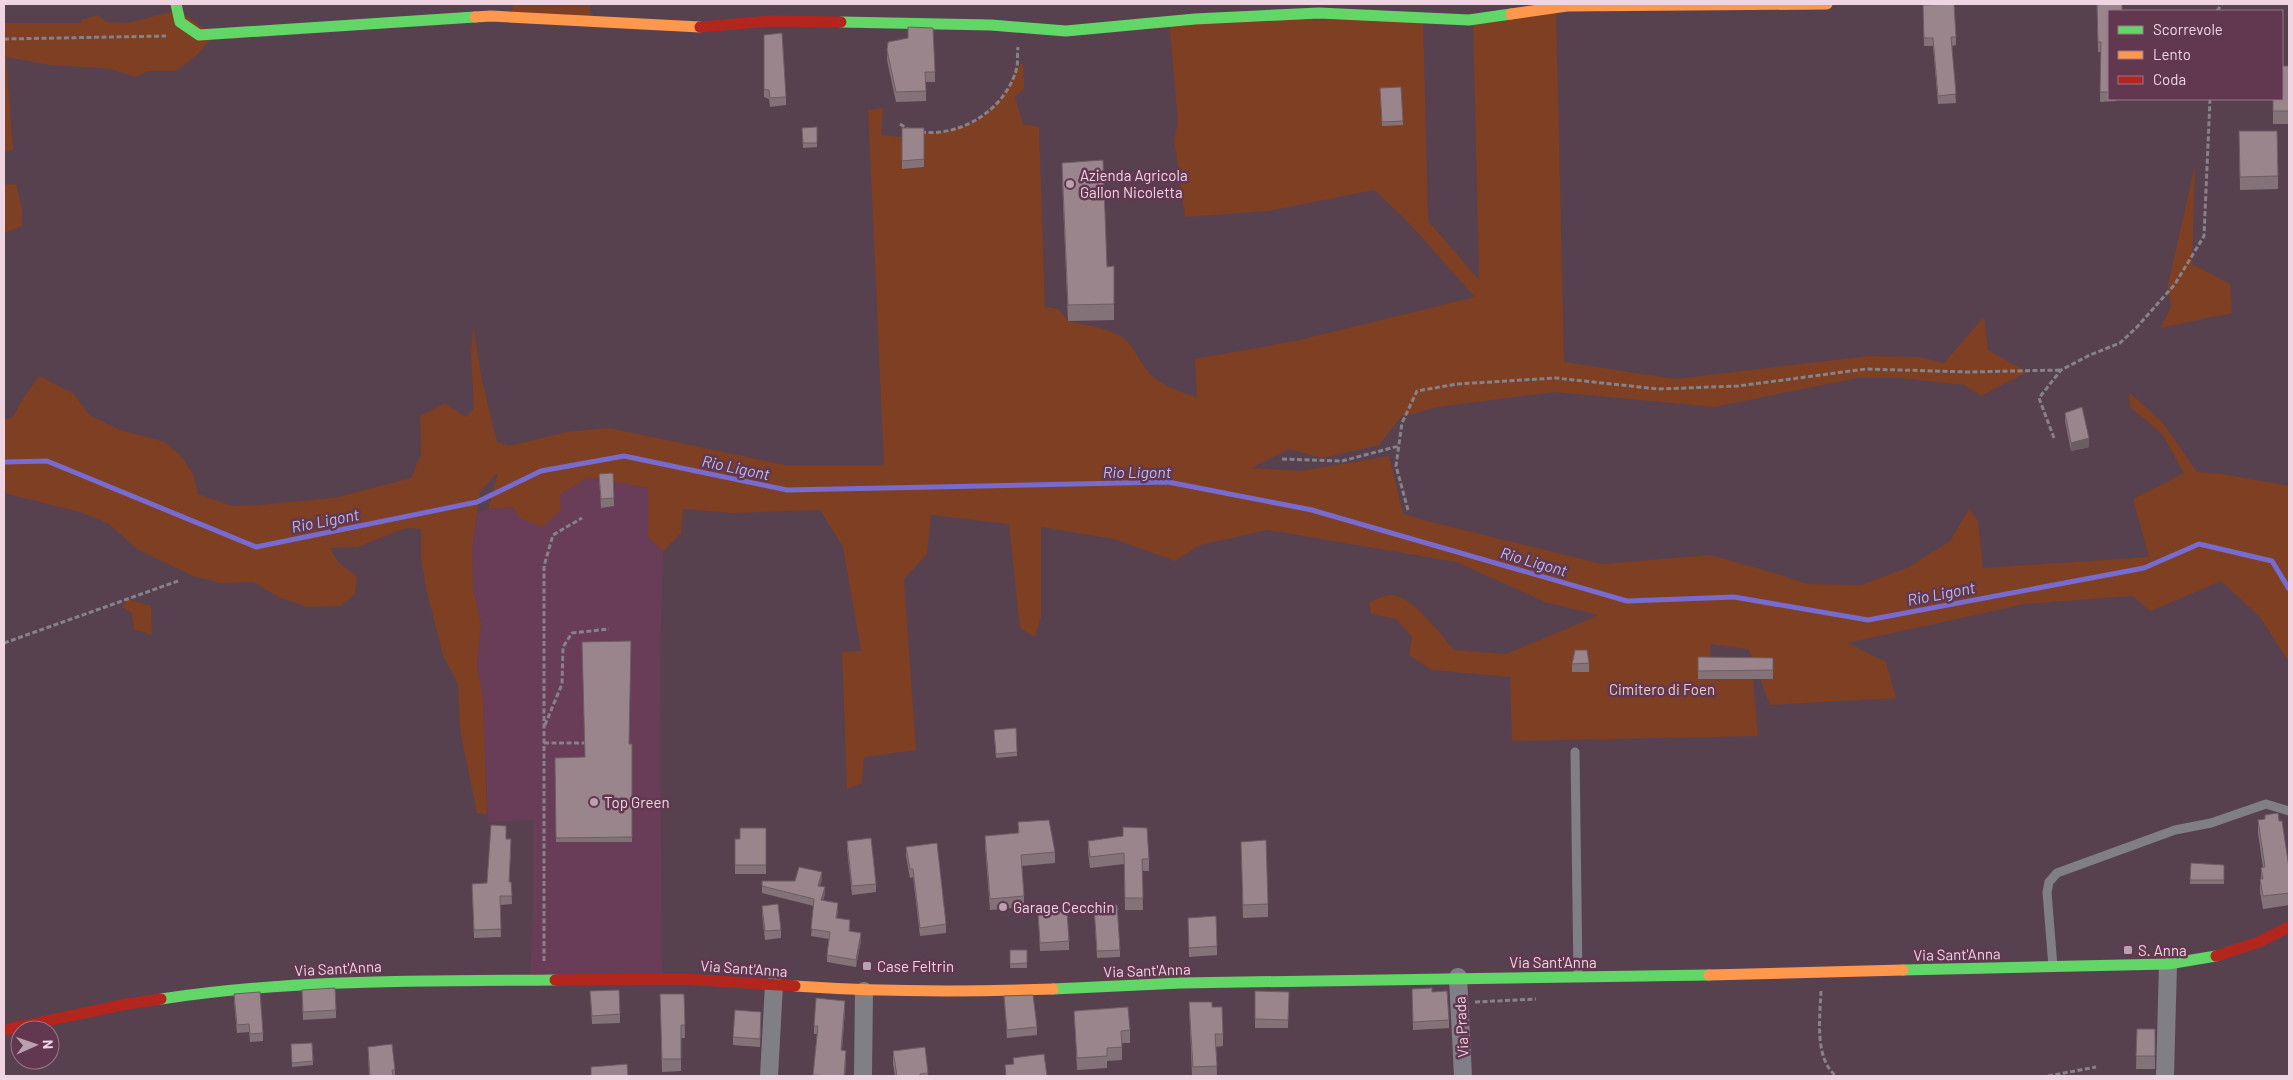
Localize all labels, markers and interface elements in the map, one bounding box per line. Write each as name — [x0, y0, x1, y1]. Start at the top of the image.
legend — [2108, 10, 2283, 100]
text: Scorrevole — [2153, 20, 2223, 38]
text: Lento — [2153, 45, 2191, 63]
text: Coda — [2153, 70, 2186, 88]
place label: Azienda Agricola Gallon Nicoletta — [1080, 166, 1188, 201]
marker: Azienda Agricola Gallon Nicoletta — [1064, 178, 1076, 190]
water label: Rio Ligont — [700, 451, 772, 483]
water label: Rio Ligont — [1103, 462, 1172, 481]
water label: Rio Ligont — [290, 504, 361, 536]
water label: Rio Ligont — [1498, 542, 1570, 580]
water label: Rio Ligont — [1906, 577, 1977, 609]
park label: Cimitero di Foen — [1609, 680, 1715, 698]
place label: Top Green — [604, 793, 670, 811]
marker: Top Green — [588, 796, 600, 808]
place label: Garage Cecchin — [1013, 898, 1115, 916]
marker: Garage Cecchin — [997, 901, 1009, 913]
place label: S. Anna — [2138, 941, 2187, 959]
street label: Via Sant'Anna — [1913, 944, 2001, 964]
marker: S. Anna — [2122, 944, 2134, 956]
street label: Via Sant'Anna — [1509, 953, 1597, 971]
street label: Via Sant'Anna — [700, 956, 788, 980]
street label: Via Sant'Anna — [294, 957, 382, 979]
place label: Case Feltrin — [877, 957, 954, 975]
street label: Via Sant'Anna — [1103, 959, 1191, 981]
marker: Case Feltrin — [861, 960, 873, 972]
street label: Via Prada — [1450, 996, 1472, 1058]
north arrow — [10, 1020, 60, 1070]
text: N — [40, 1040, 57, 1049]

